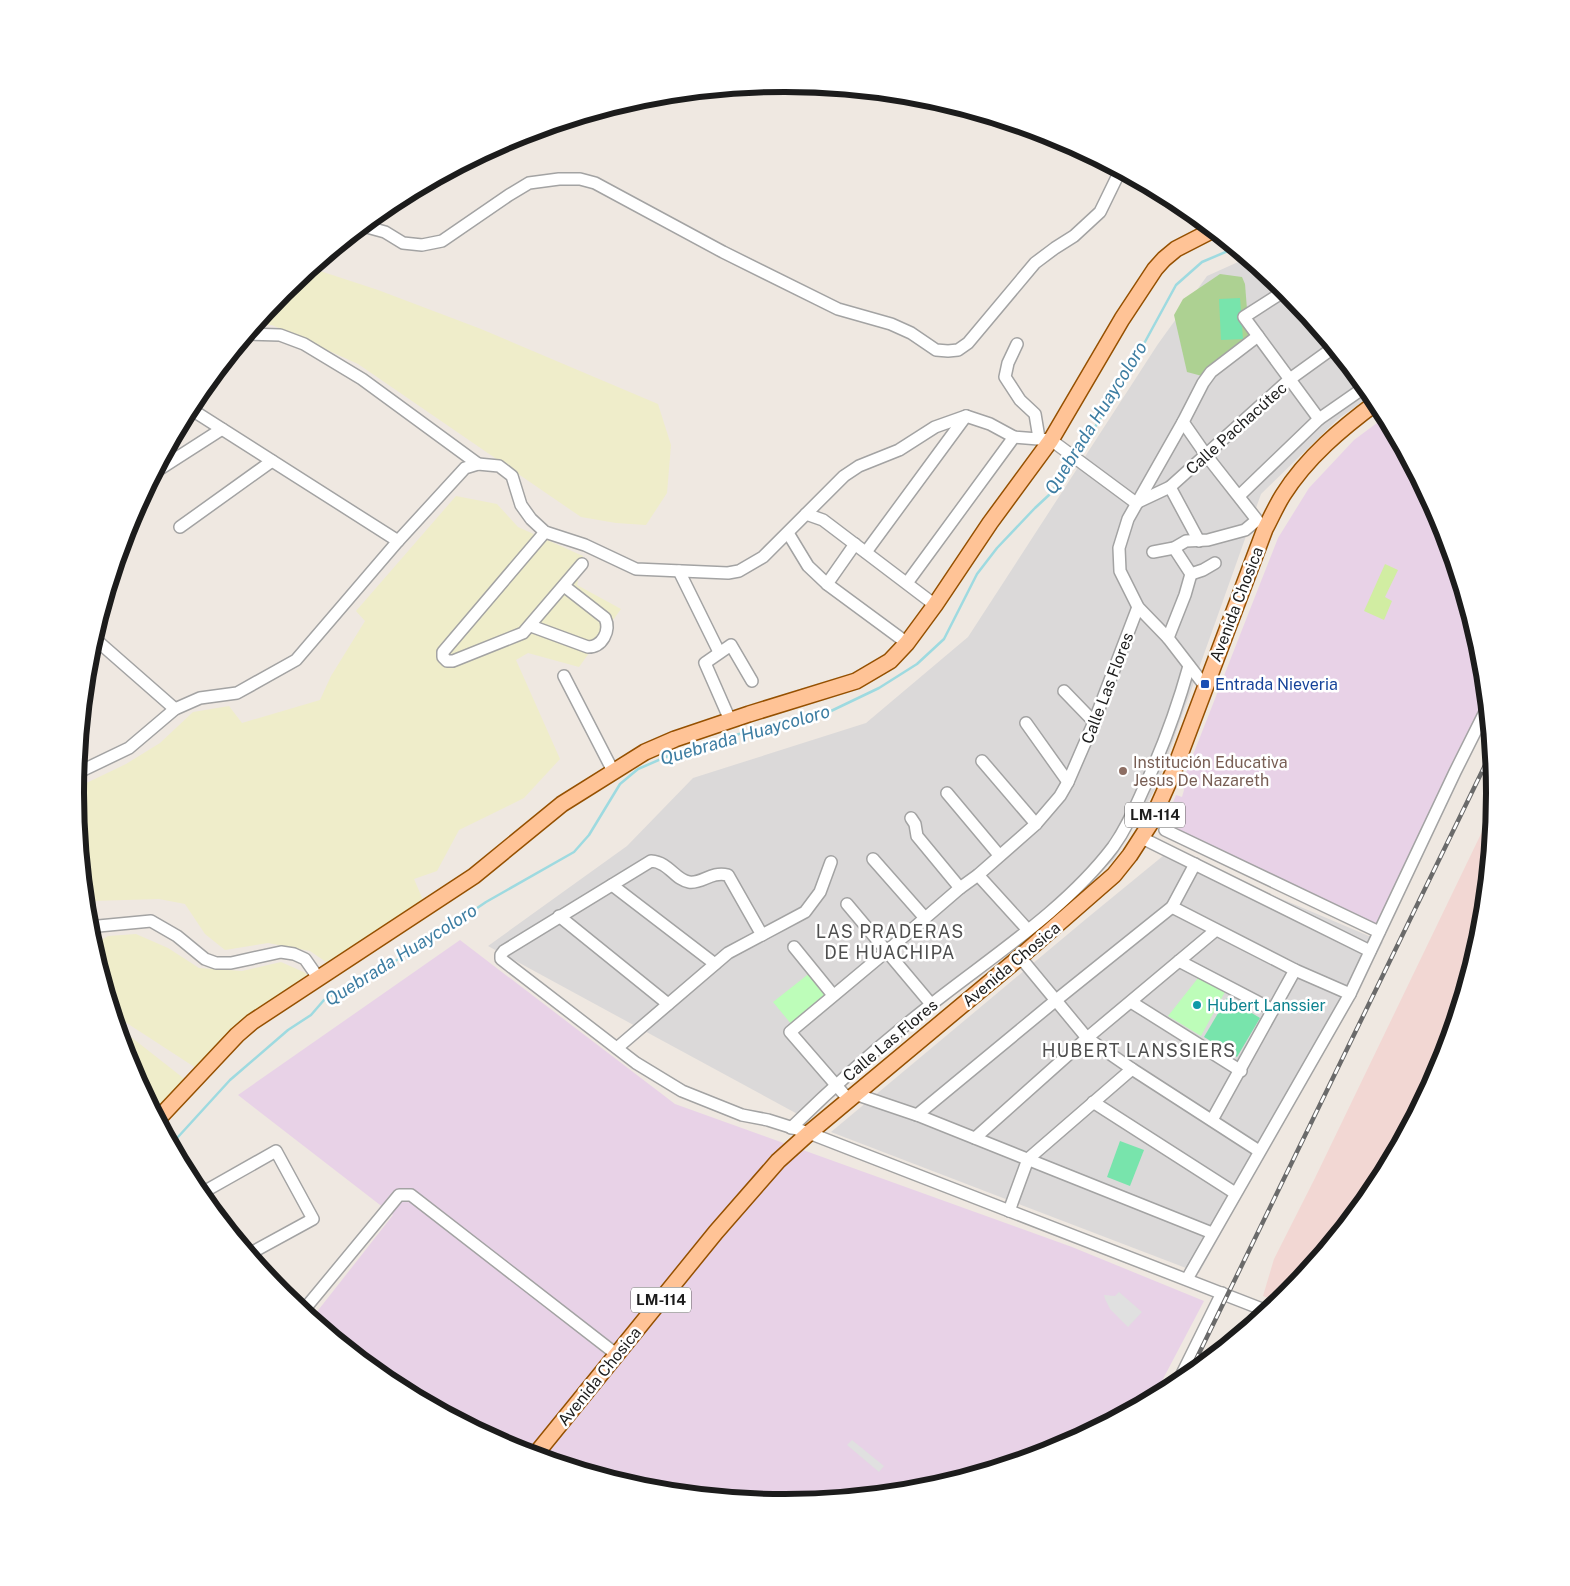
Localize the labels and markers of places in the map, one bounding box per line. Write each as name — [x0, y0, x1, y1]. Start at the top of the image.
place label: Entrada Nieveria — [1215, 675, 1338, 694]
marker: Entrada Nieveria — [1199, 678, 1211, 690]
place label: Institución Educativa Jesus De Nazareth — [1133, 753, 1288, 790]
marker: Institución Educativa Jesus De Nazareth — [1117, 765, 1129, 777]
place label: Hubert Lanssier — [1207, 996, 1326, 1015]
marker: Hubert Lanssier — [1191, 999, 1203, 1011]

